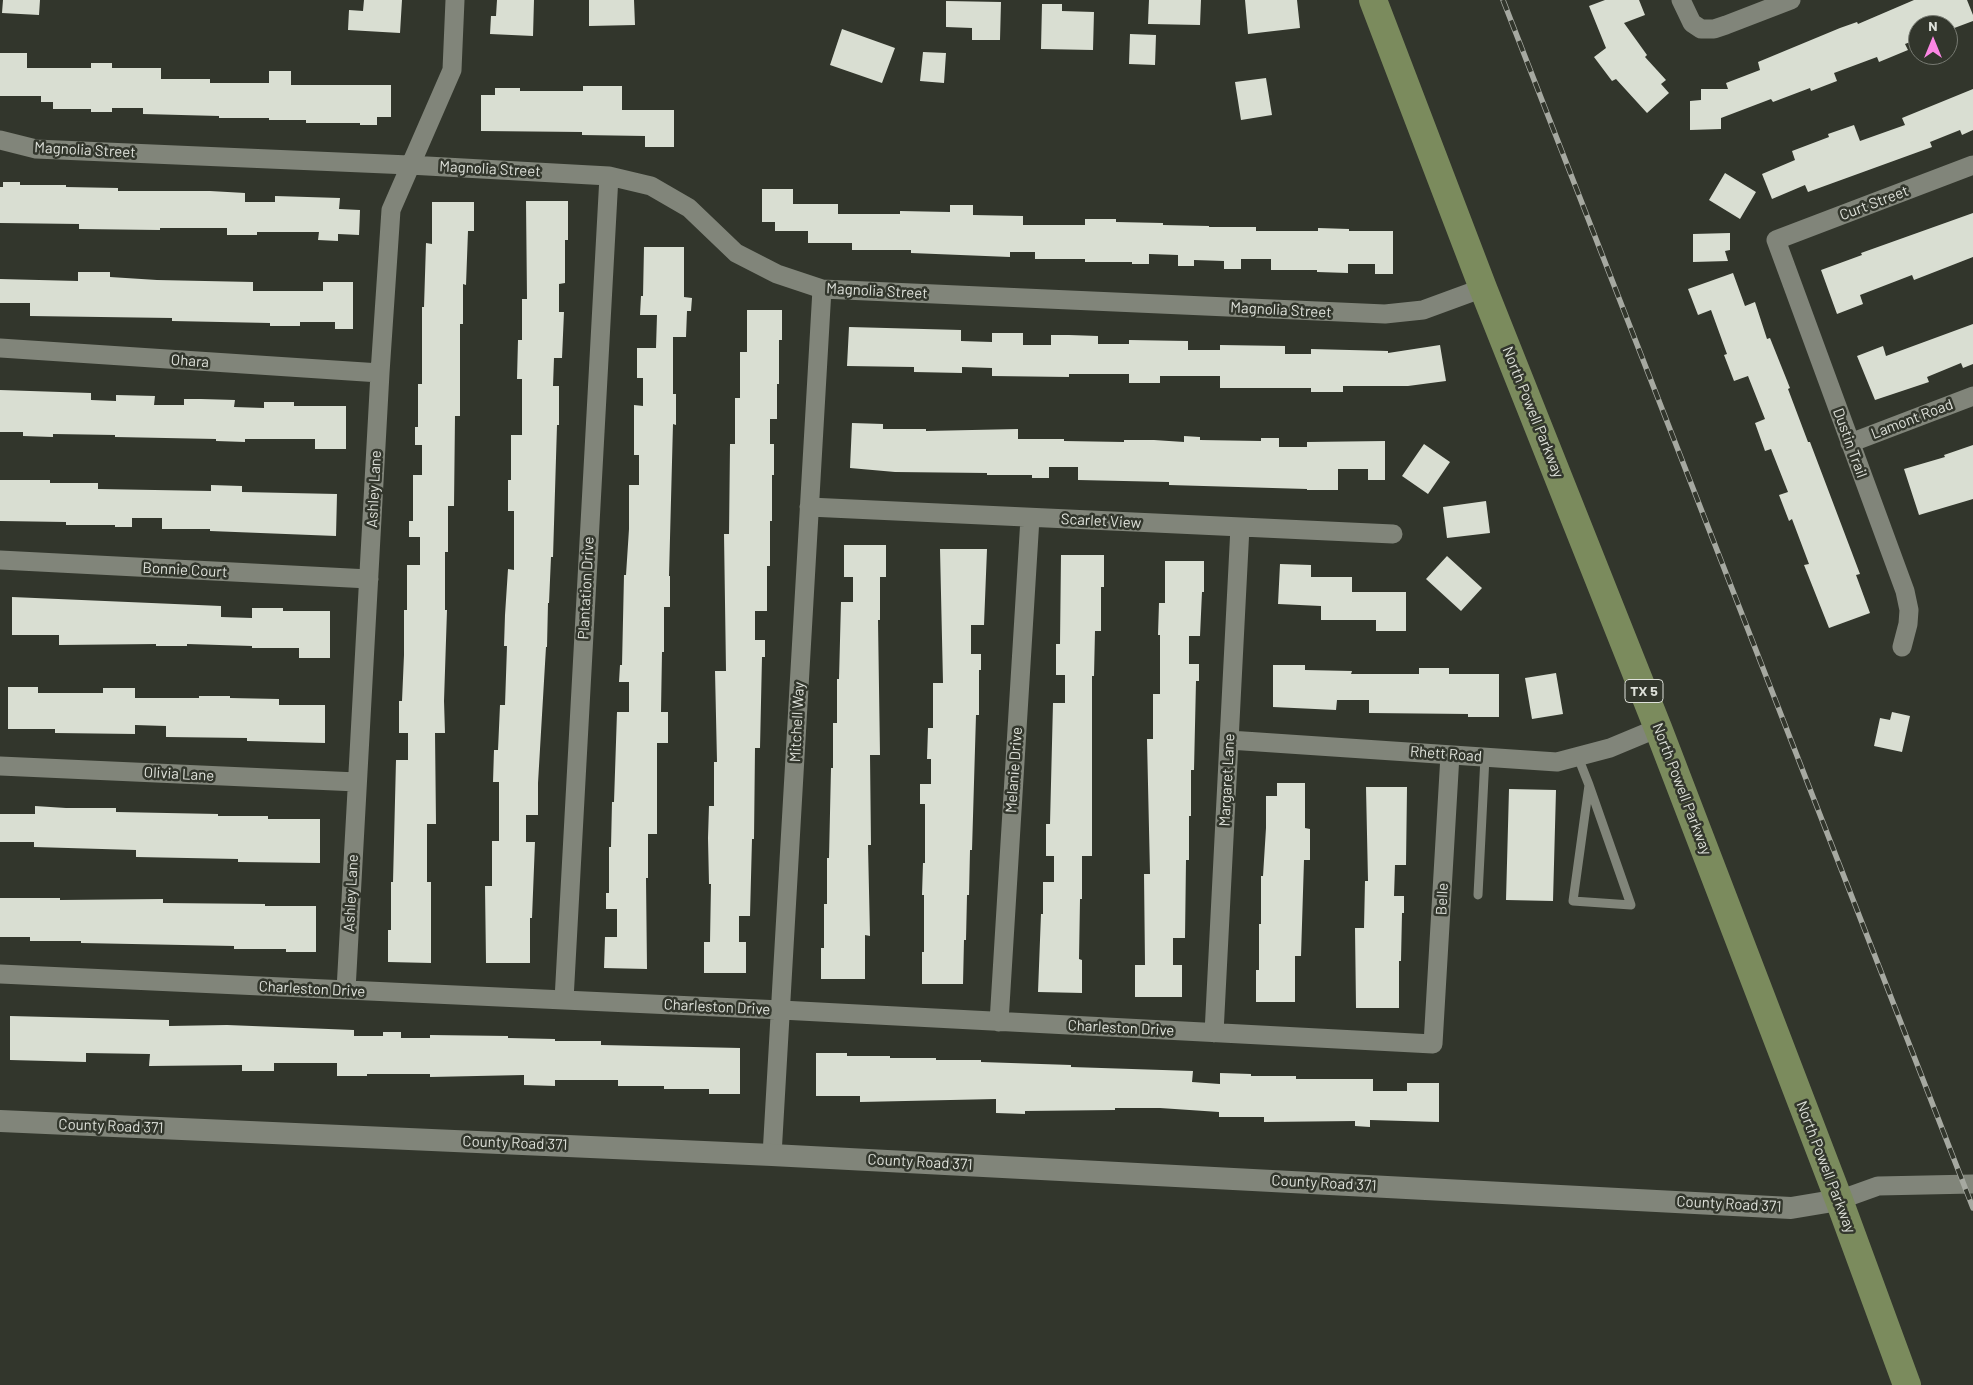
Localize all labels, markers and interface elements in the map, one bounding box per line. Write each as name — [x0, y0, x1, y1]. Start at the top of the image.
north arrow — [1908, 15, 1958, 65]
text: N — [1928, 17, 1938, 34]
street label: Magnolia Street — [34, 138, 136, 162]
street label: Magnolia Street — [439, 157, 541, 181]
street label: Curt Street — [1837, 182, 1911, 224]
street label: Magnolia Street — [826, 279, 928, 303]
street label: Magnolia Street — [1230, 298, 1332, 322]
street label: North Powell Parkway — [1498, 344, 1568, 480]
street label: Ohara — [170, 351, 210, 371]
street label: Lamont Road — [1868, 395, 1956, 443]
street label: Dustin Trail — [1829, 406, 1871, 480]
street label: Ashley Lane — [363, 450, 385, 528]
street label: Scarlet View — [1060, 510, 1142, 532]
street label: Plantation Drive — [574, 536, 598, 640]
street label: Bonnie Court — [142, 559, 228, 581]
road number: TX 5 — [1625, 679, 1663, 702]
street label: Mitchell Way — [786, 681, 808, 763]
street label: North Powell Parkway — [1648, 720, 1716, 858]
street label: Melanie Drive — [1002, 726, 1026, 814]
street label: Margaret Lane — [1216, 733, 1238, 827]
street label: Rhett Road — [1409, 743, 1483, 765]
street label: Olivia Lane — [143, 763, 215, 785]
street label: Ashley Lane — [340, 854, 362, 932]
street label: Belle — [1432, 882, 1452, 916]
street label: Charleston Drive — [258, 977, 366, 1001]
street label: Charleston Drive — [663, 995, 771, 1019]
street label: Charleston Drive — [1067, 1016, 1175, 1040]
street label: North Powell Parkway — [1792, 1098, 1860, 1236]
street label: County Road 371 — [58, 1115, 164, 1137]
street label: County Road 371 — [462, 1132, 568, 1154]
street label: County Road 371 — [867, 1150, 973, 1174]
street label: County Road 371 — [1271, 1171, 1377, 1195]
street label: County Road 371 — [1676, 1192, 1782, 1216]

